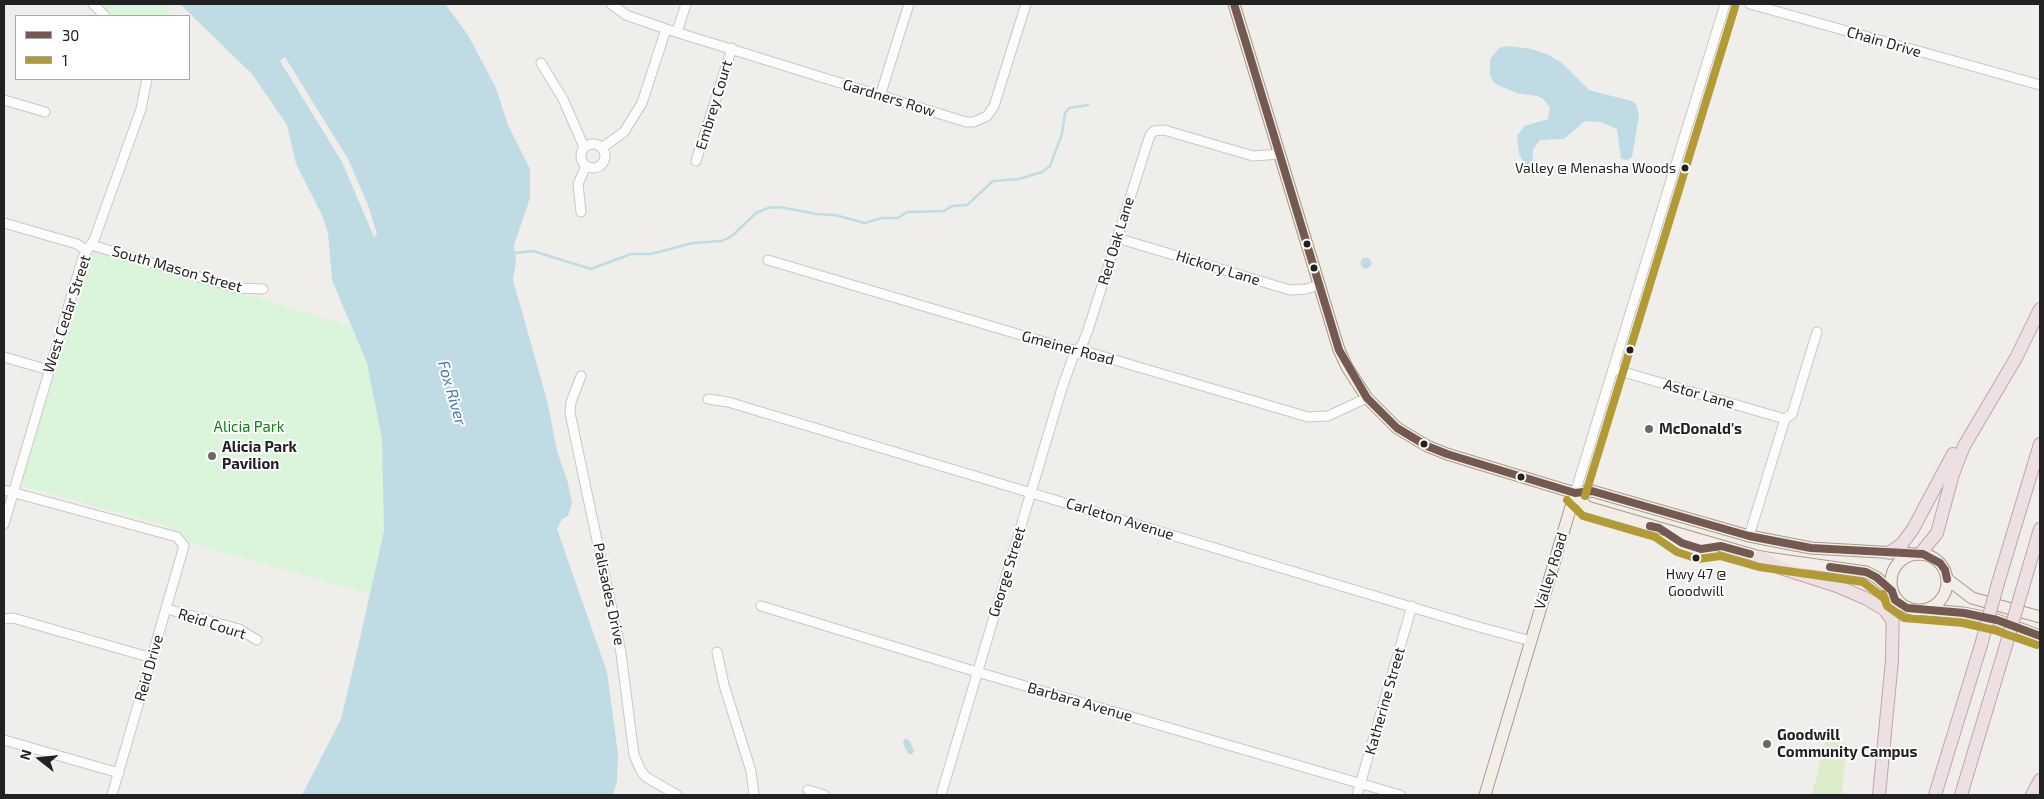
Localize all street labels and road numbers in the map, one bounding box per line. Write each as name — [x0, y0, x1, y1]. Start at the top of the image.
street label: Chain Drive — [1845, 23, 1923, 61]
street label: Embrey Court — [692, 58, 736, 152]
street label: Gardners Row — [841, 75, 937, 121]
street label: Red Oak Lane — [1094, 195, 1138, 287]
street label: South Mason Street — [110, 242, 244, 296]
street label: Hickory Lane — [1174, 247, 1262, 289]
street label: West Cedar Street — [39, 253, 95, 375]
street label: Gmeiner Road — [1020, 327, 1116, 369]
street label: Astor Lane — [1661, 375, 1737, 413]
street label: Carleton Avenue — [1064, 494, 1176, 544]
street label: George Street — [985, 525, 1029, 619]
street label: Valley Road — [1531, 530, 1571, 612]
street label: Palisades Drive — [589, 541, 629, 647]
street label: Reid Court — [176, 605, 248, 643]
street label: Reid Drive — [131, 633, 167, 703]
street label: Katherine Street — [1361, 645, 1409, 757]
street label: Barbara Avenue — [1026, 678, 1134, 726]

